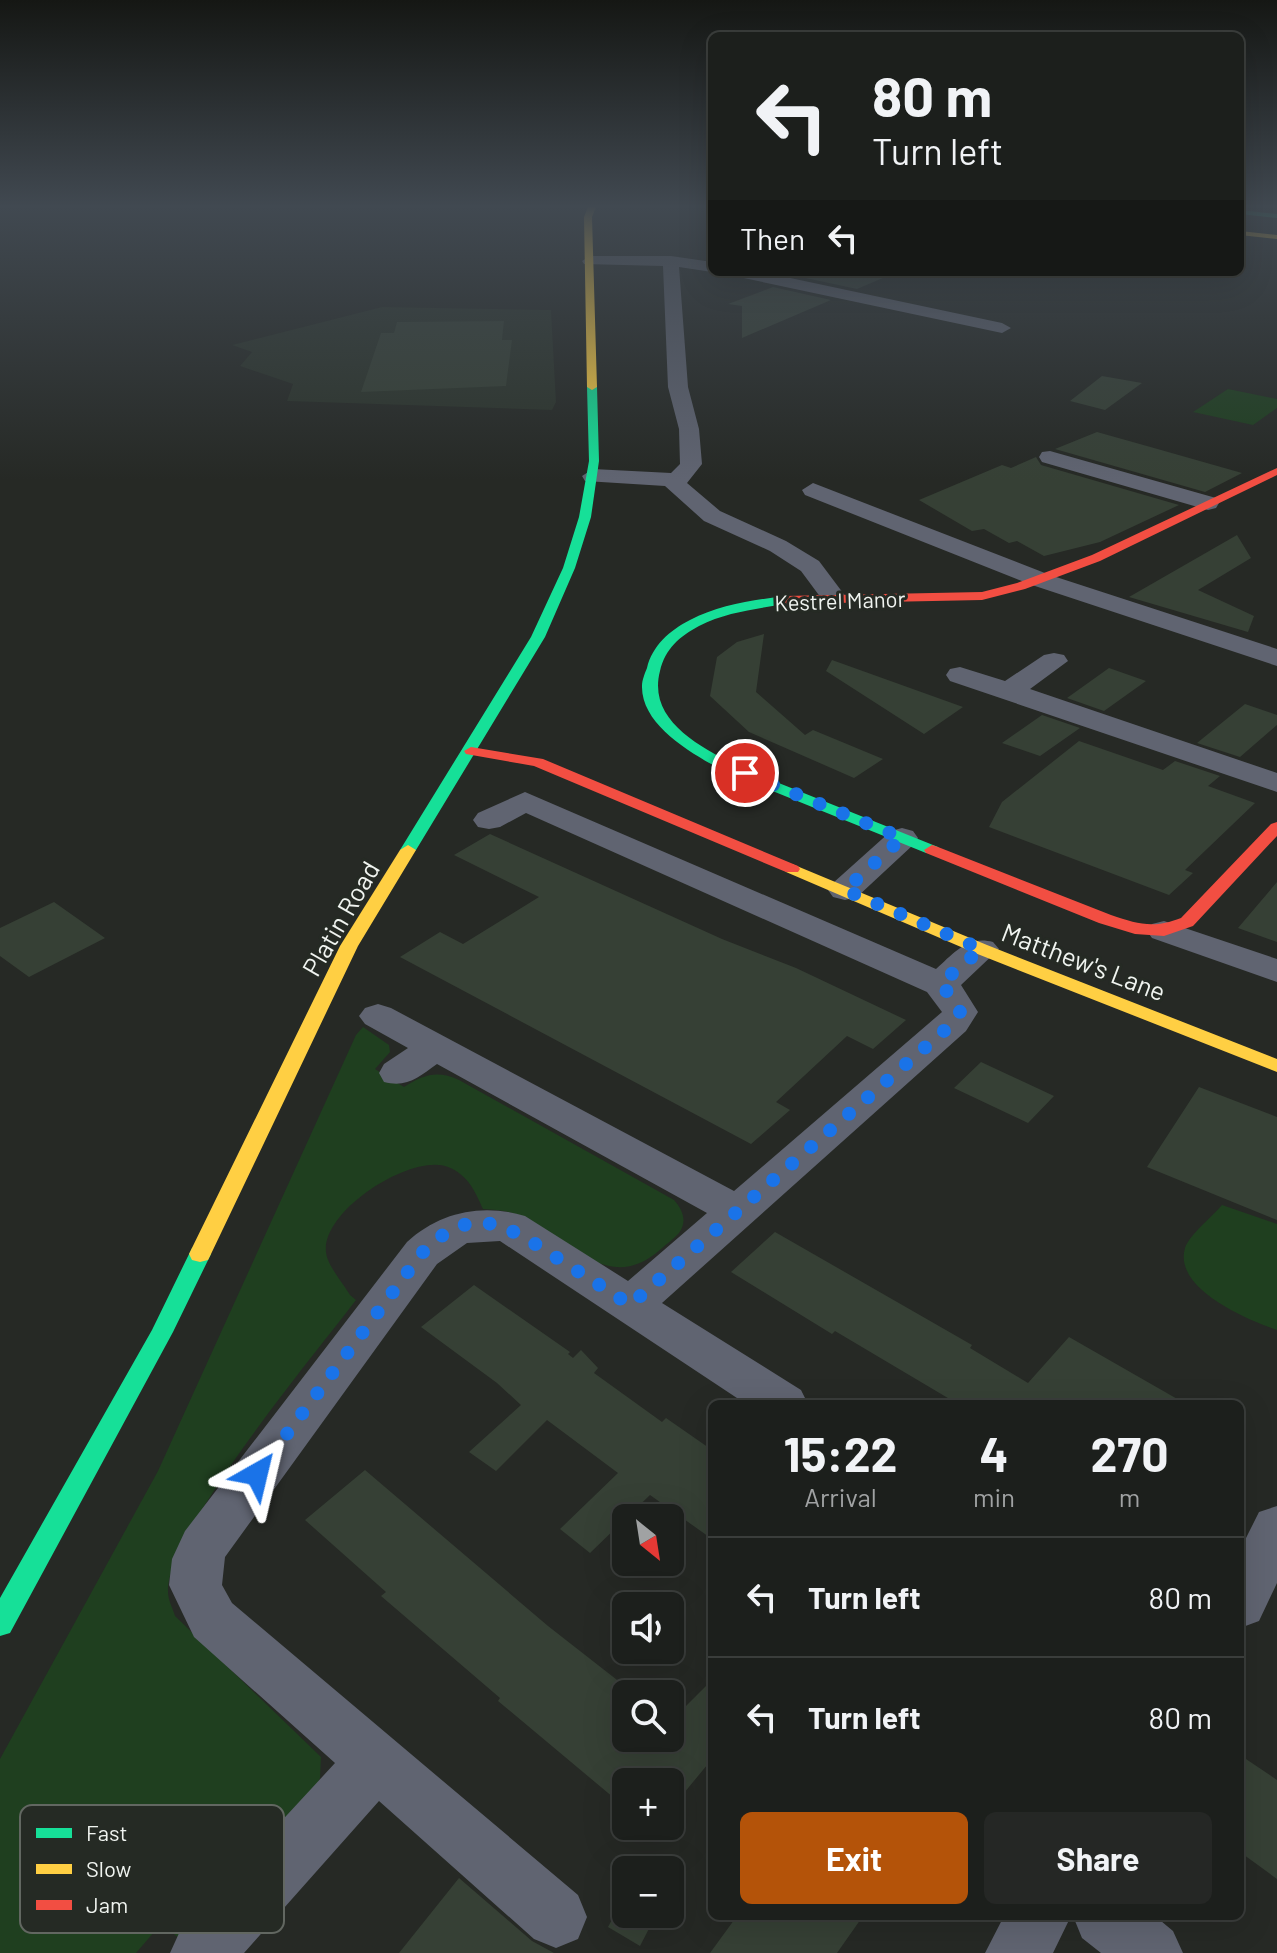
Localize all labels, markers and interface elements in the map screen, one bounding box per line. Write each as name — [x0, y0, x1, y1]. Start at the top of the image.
text: 80 m — [872, 61, 992, 128]
icon: left — [740, 64, 844, 168]
text: Turn left — [872, 129, 1003, 172]
icon: left — [821, 216, 865, 260]
text: Then — [740, 220, 805, 256]
street label: Kestrel Manor — [774, 585, 906, 615]
pin — [711, 739, 779, 807]
icon: arrive — [723, 751, 767, 795]
street label: Platin Road — [295, 855, 385, 981]
street label: Matthew's Lane — [998, 916, 1170, 1006]
text: 15:22 — [783, 1424, 898, 1482]
text: 4 — [979, 1424, 1009, 1482]
text: 270 — [1090, 1424, 1169, 1482]
position arrow — [215, 1432, 299, 1516]
text: Arrival — [804, 1481, 877, 1512]
text: min — [973, 1481, 1015, 1512]
text: m — [1119, 1481, 1140, 1512]
north arrow — [612, 1504, 684, 1576]
map controls — [612, 1504, 684, 1928]
icon: left — [740, 1575, 784, 1619]
text: Turn left — [808, 1579, 921, 1615]
text: 80 m — [1149, 1579, 1212, 1615]
button: sound — [612, 1592, 684, 1664]
button: search — [612, 1680, 684, 1752]
icon: left — [740, 1695, 784, 1739]
text: Turn left — [808, 1699, 921, 1735]
text: 80 m — [1149, 1699, 1212, 1735]
button: + — [612, 1768, 684, 1840]
legend — [20, 1805, 284, 1933]
button: Exit — [740, 1812, 968, 1904]
button: Share — [984, 1812, 1212, 1904]
text: Fast — [86, 1819, 128, 1845]
text: Slow — [86, 1855, 131, 1881]
button: − — [612, 1856, 684, 1928]
text: Jam — [86, 1891, 128, 1917]

